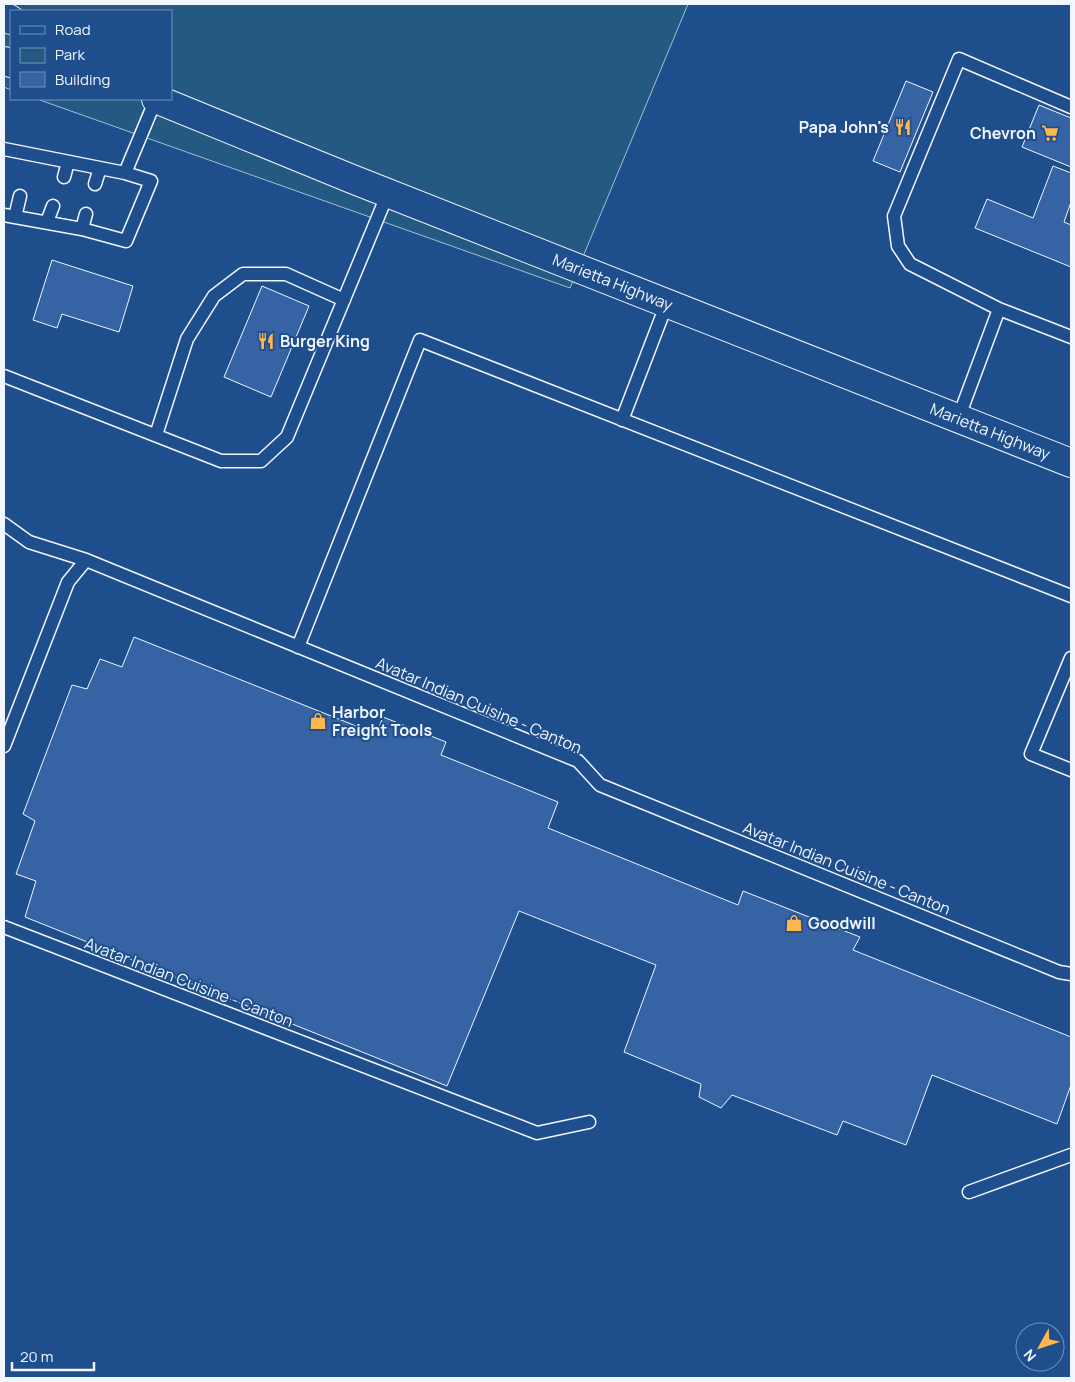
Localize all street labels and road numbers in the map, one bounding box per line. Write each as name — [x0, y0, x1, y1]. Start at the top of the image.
street label: Marietta Highway — [549, 248, 677, 316]
street label: Marietta Highway — [927, 397, 1054, 465]
street label: Avatar Indian Cuisine - Canton — [373, 652, 585, 758]
street label: Avatar Indian Cuisine - Canton — [740, 816, 954, 920]
street label: Avatar Indian Cuisine - Canton — [81, 932, 297, 1032]

